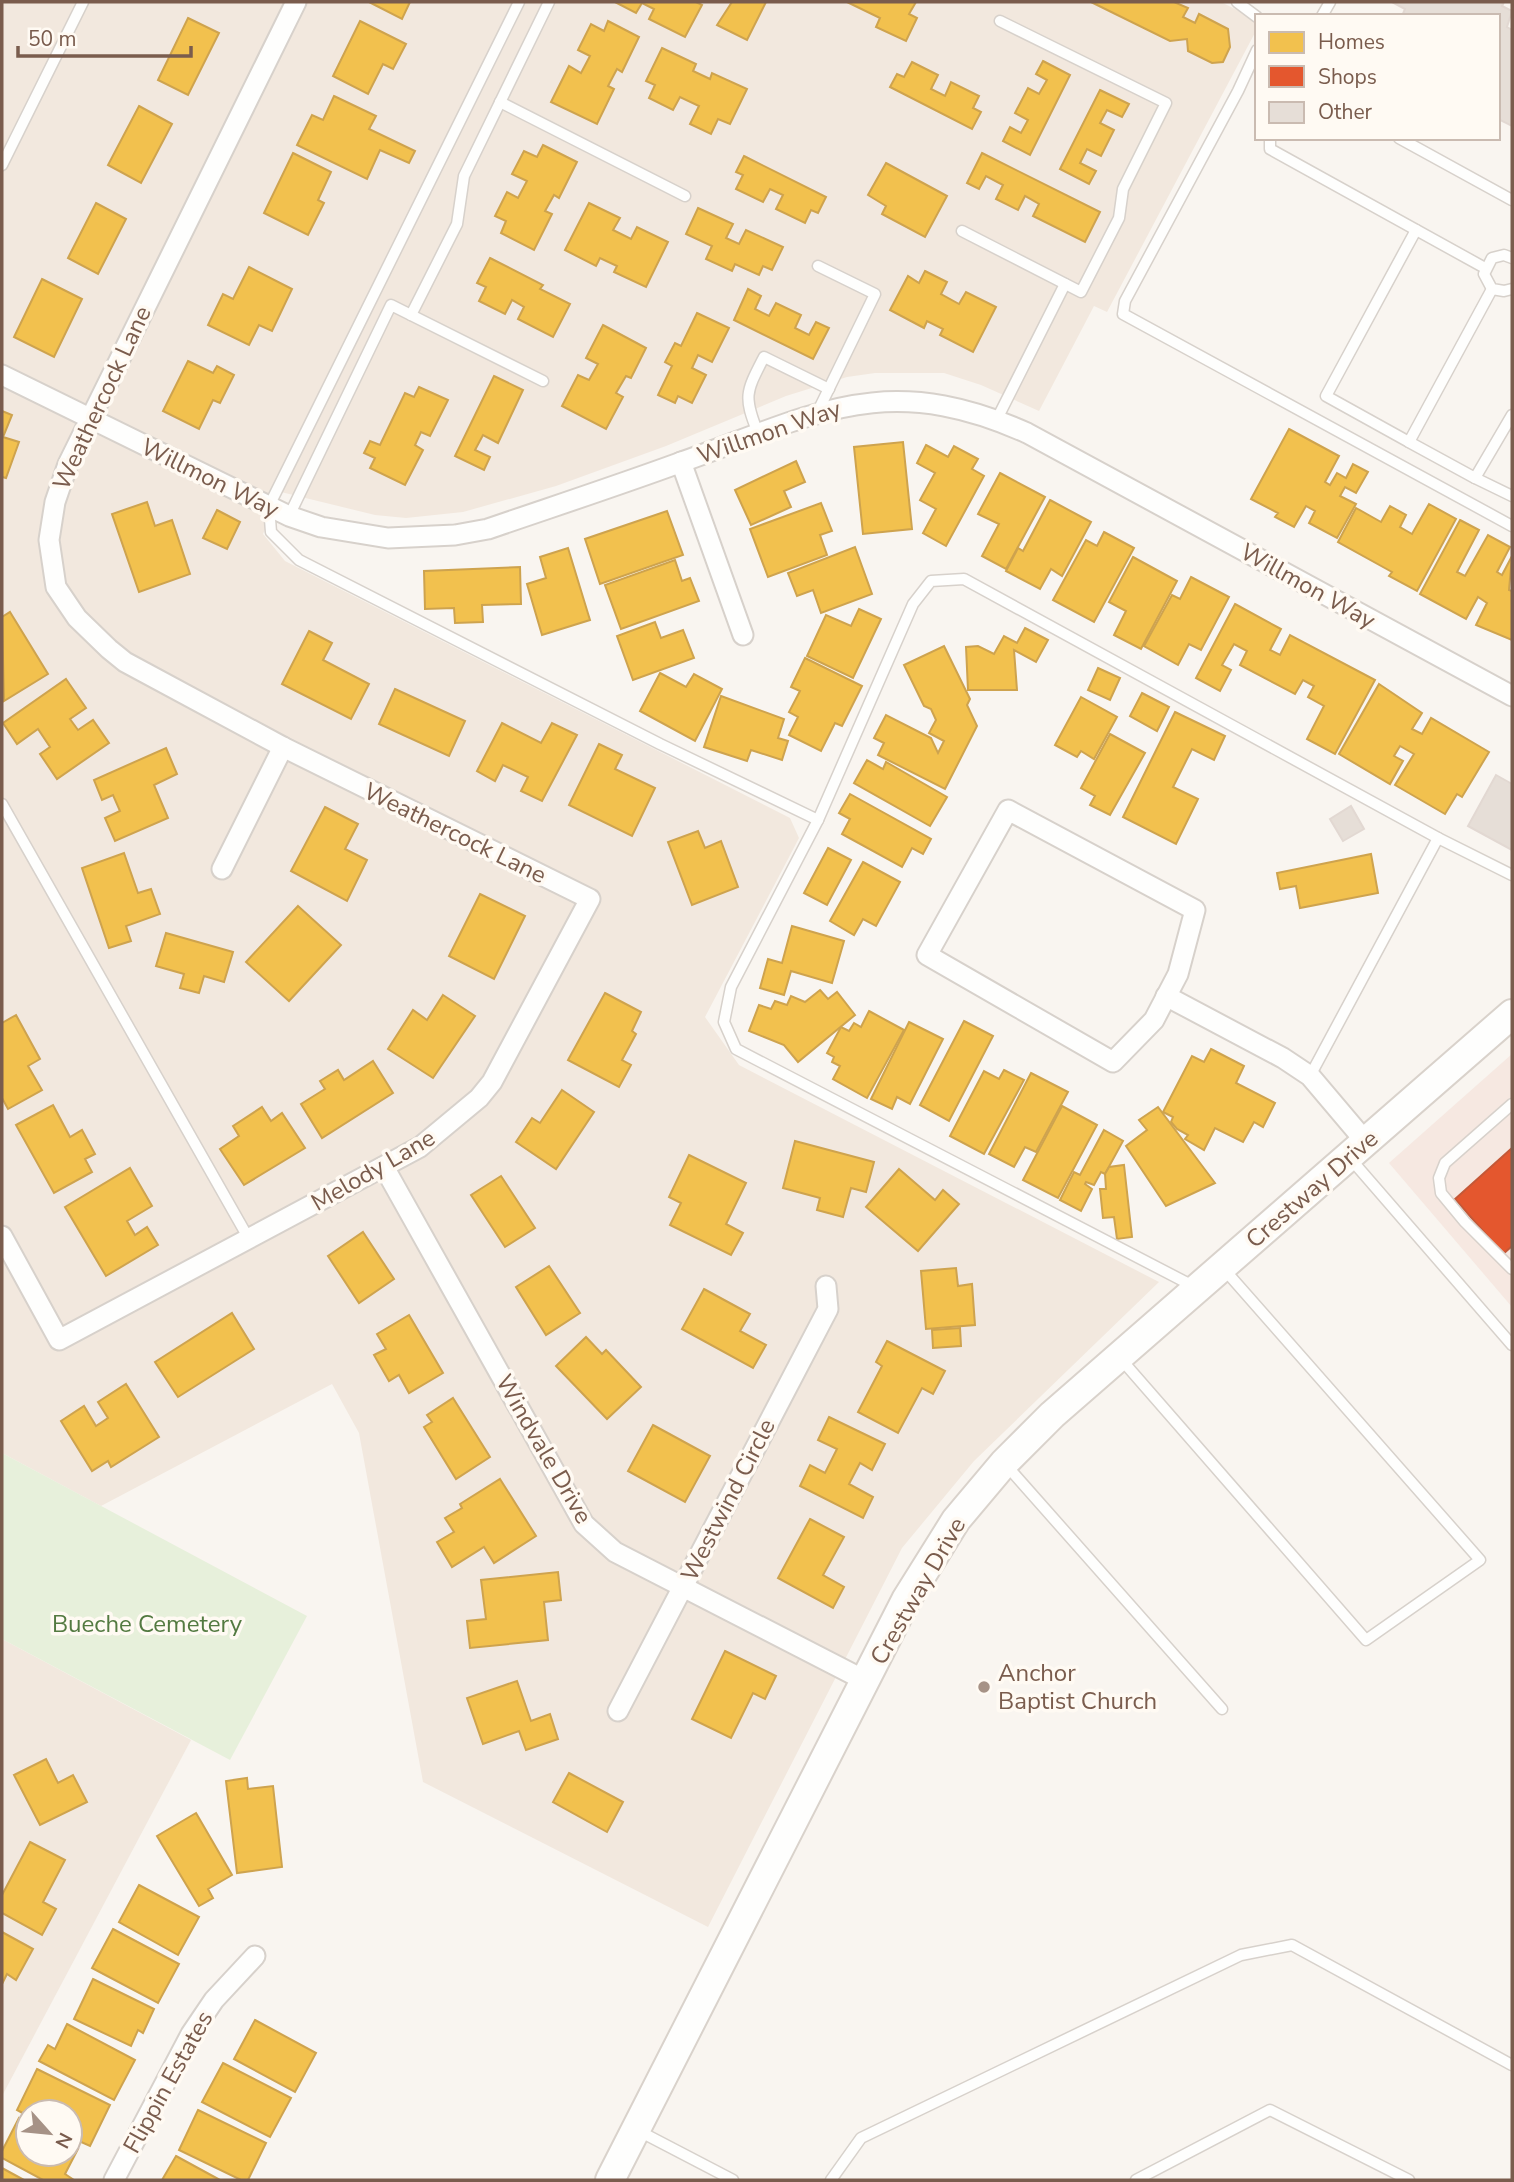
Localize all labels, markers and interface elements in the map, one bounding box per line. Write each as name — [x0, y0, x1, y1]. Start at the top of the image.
scale bar — [18, 14, 191, 58]
legend — [1255, 14, 1500, 140]
text: 50 m — [28, 25, 77, 53]
text: Homes — [1318, 28, 1385, 56]
text: Shops — [1318, 63, 1377, 91]
text: Other — [1318, 98, 1373, 126]
street label: Weathercock Lane — [45, 301, 159, 495]
street label: Willmon Way — [693, 392, 846, 472]
street label: Willmon Way — [136, 431, 285, 526]
street label: Willmon Way — [1235, 536, 1382, 637]
street label: Weathercock Lane — [358, 775, 552, 891]
street label: Melody Lane — [305, 1122, 441, 1218]
street label: Crestway Drive — [1239, 1123, 1385, 1255]
street label: Windvale Drive — [488, 1369, 600, 1529]
street label: Westwind Circle — [673, 1413, 783, 1587]
street label: Crestway Drive — [863, 1511, 973, 1671]
park label: Bueche Cemetery — [52, 1608, 243, 1640]
place label: Anchor Baptist Church — [998, 1657, 1157, 1717]
marker: Anchor Baptist Church — [976, 1679, 992, 1695]
street label: Flippin Estates — [116, 2005, 220, 2159]
north arrow — [14, 2098, 84, 2168]
text: N — [48, 2128, 78, 2153]

